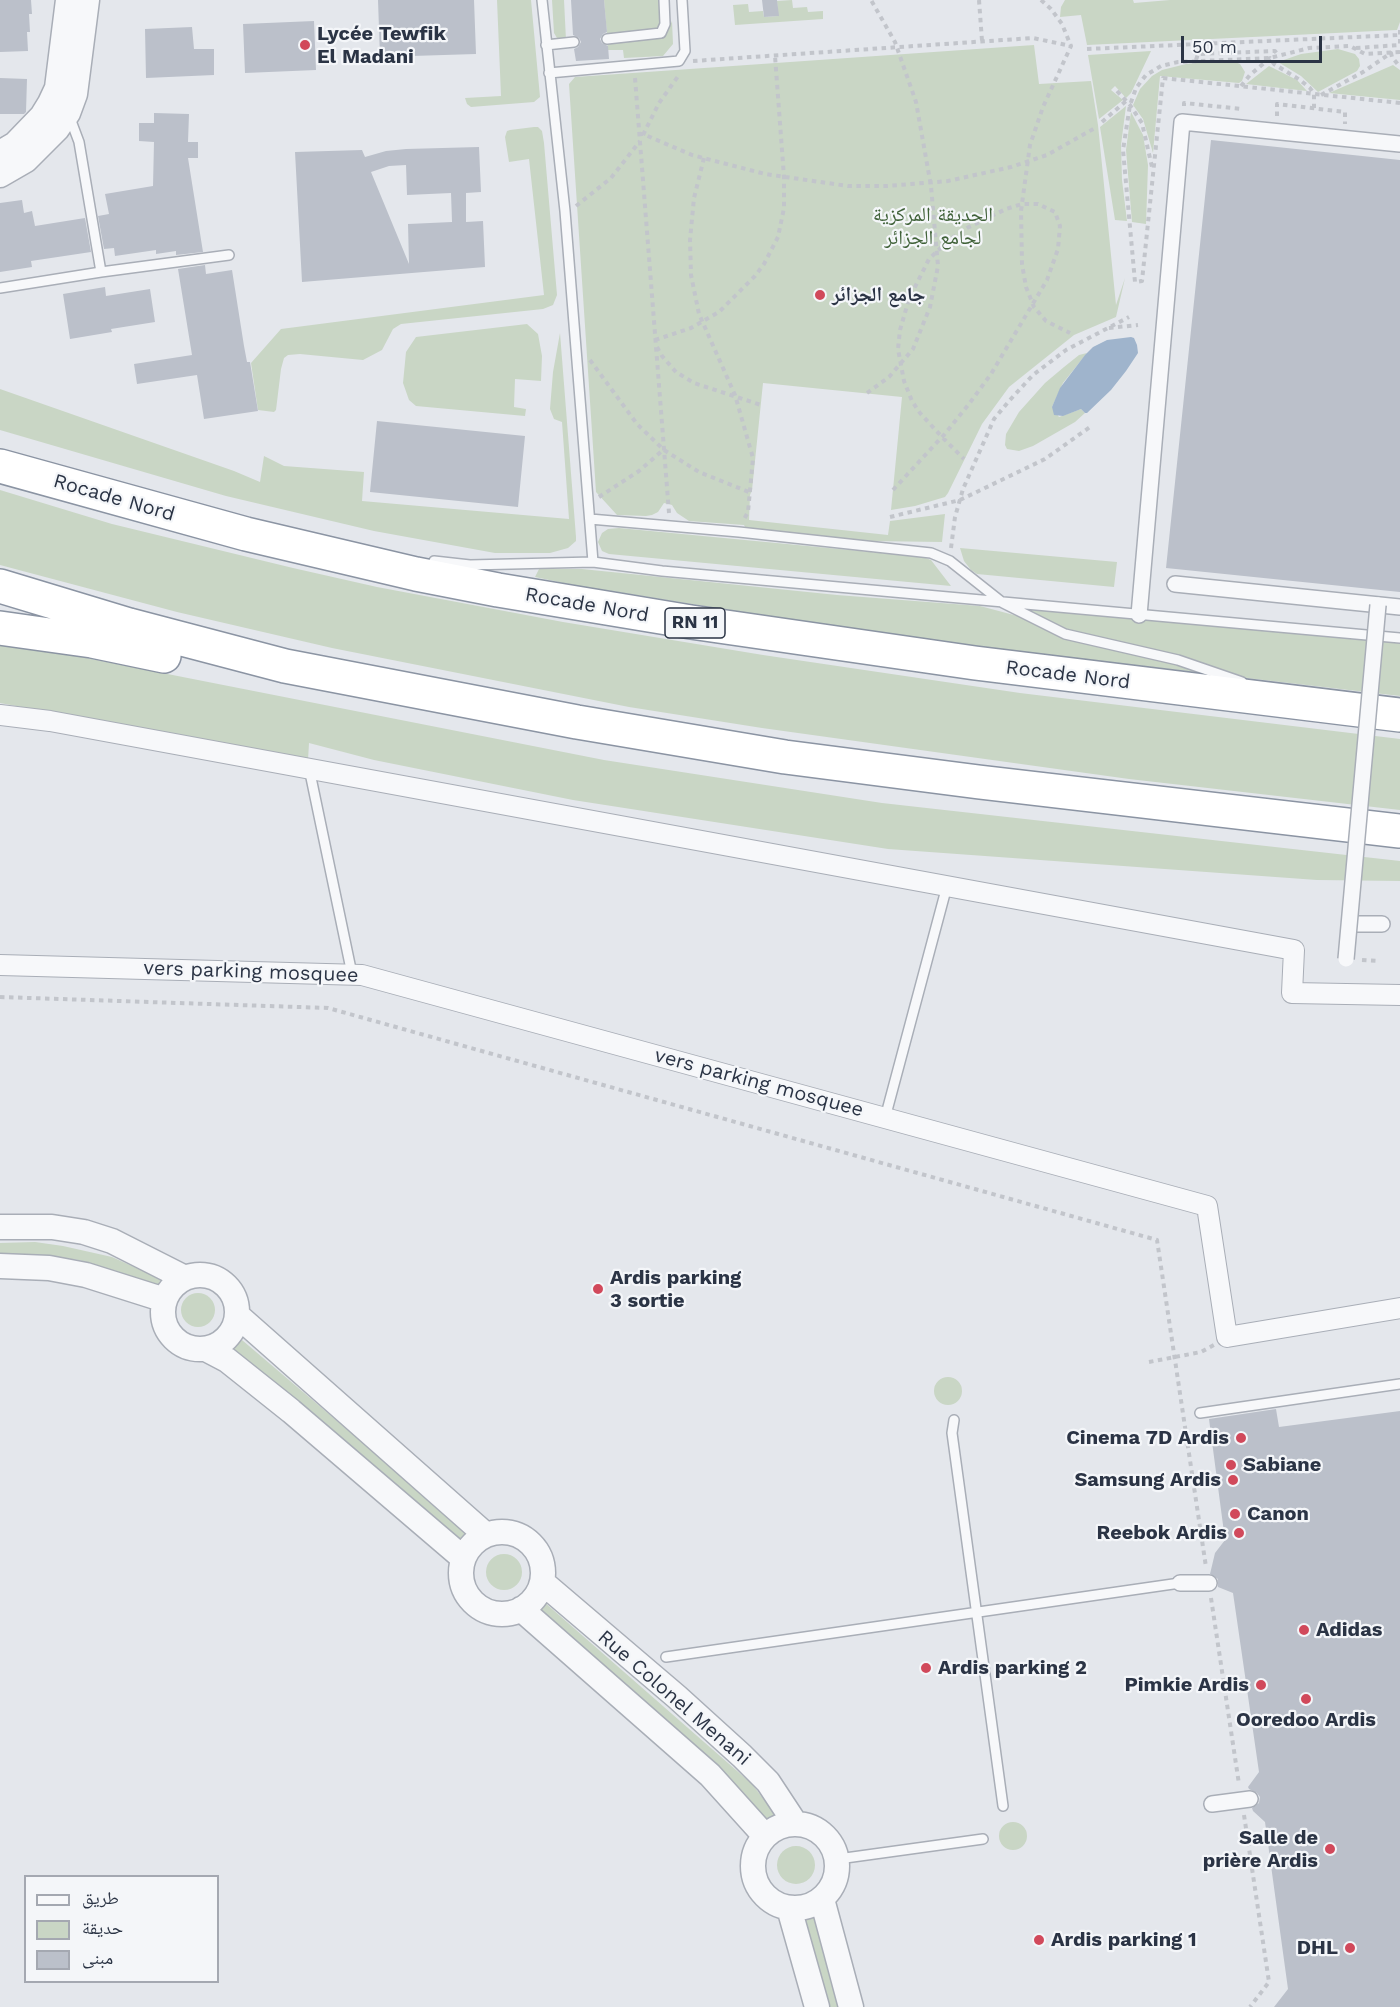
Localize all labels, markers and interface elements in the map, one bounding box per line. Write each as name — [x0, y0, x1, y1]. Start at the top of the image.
place label: Lycée Tewfik El Madani — [317, 22, 446, 69]
scale bar — [1184, 24, 1325, 62]
text: 50 m — [1192, 36, 1237, 57]
marker: Lycée Tewfik El Madani — [298, 38, 312, 52]
park label: الحديقة المركزية لجامع الجزائر — [873, 203, 993, 250]
place label: جامع الجزائر — [832, 283, 926, 307]
marker: جامع الجزائر — [813, 288, 827, 302]
street label: Rocade Nord — [50, 469, 178, 527]
street label: Rocade Nord — [523, 582, 651, 628]
road number: RN 11 — [665, 608, 725, 638]
street label: Rocade Nord — [1004, 655, 1132, 695]
street label: vers parking mosquee — [143, 956, 359, 988]
street label: vers parking mosquee — [652, 1044, 866, 1122]
place label: Ardis parking 3 sortie — [610, 1266, 741, 1313]
marker: Ardis parking 3 sortie — [591, 1282, 605, 1296]
place label: Cinema 7D Ardis — [1066, 1426, 1229, 1450]
marker: Cinema 7D Ardis — [1234, 1431, 1248, 1445]
place label: Sabiane — [1243, 1453, 1321, 1477]
marker: Sabiane — [1224, 1458, 1238, 1472]
place label: Samsung Ardis — [1074, 1468, 1221, 1492]
marker: Samsung Ardis — [1226, 1473, 1240, 1487]
place label: Canon — [1247, 1502, 1309, 1526]
marker: Canon — [1228, 1507, 1242, 1521]
place label: Reebok Ardis — [1096, 1521, 1227, 1545]
marker: Reebok Ardis — [1232, 1526, 1246, 1540]
place label: Adidas — [1316, 1618, 1382, 1642]
marker: Adidas — [1297, 1623, 1311, 1637]
street label: Rue Colonel Menani — [593, 1625, 755, 1771]
place label: Ardis parking 2 — [938, 1656, 1087, 1680]
marker: Ardis parking 2 — [919, 1661, 933, 1675]
place label: Pimkie Ardis — [1124, 1673, 1249, 1697]
marker: Pimkie Ardis — [1254, 1678, 1268, 1692]
marker: Ooredoo Ardis — [1299, 1692, 1313, 1706]
place label: Ooredoo Ardis — [1236, 1708, 1376, 1732]
place label: Salle de prière Ardis — [1203, 1826, 1318, 1873]
marker: Salle de prière Ardis — [1323, 1842, 1337, 1856]
legend — [24, 1875, 219, 1983]
text: طريق — [82, 1887, 119, 1908]
text: حديقة — [82, 1917, 123, 1938]
place label: Ardis parking 1 — [1051, 1928, 1197, 1952]
marker: Ardis parking 1 — [1032, 1933, 1046, 1947]
place label: DHL — [1297, 1936, 1338, 1960]
marker: DHL — [1343, 1941, 1357, 1955]
text: مبنى — [82, 1947, 113, 1968]

